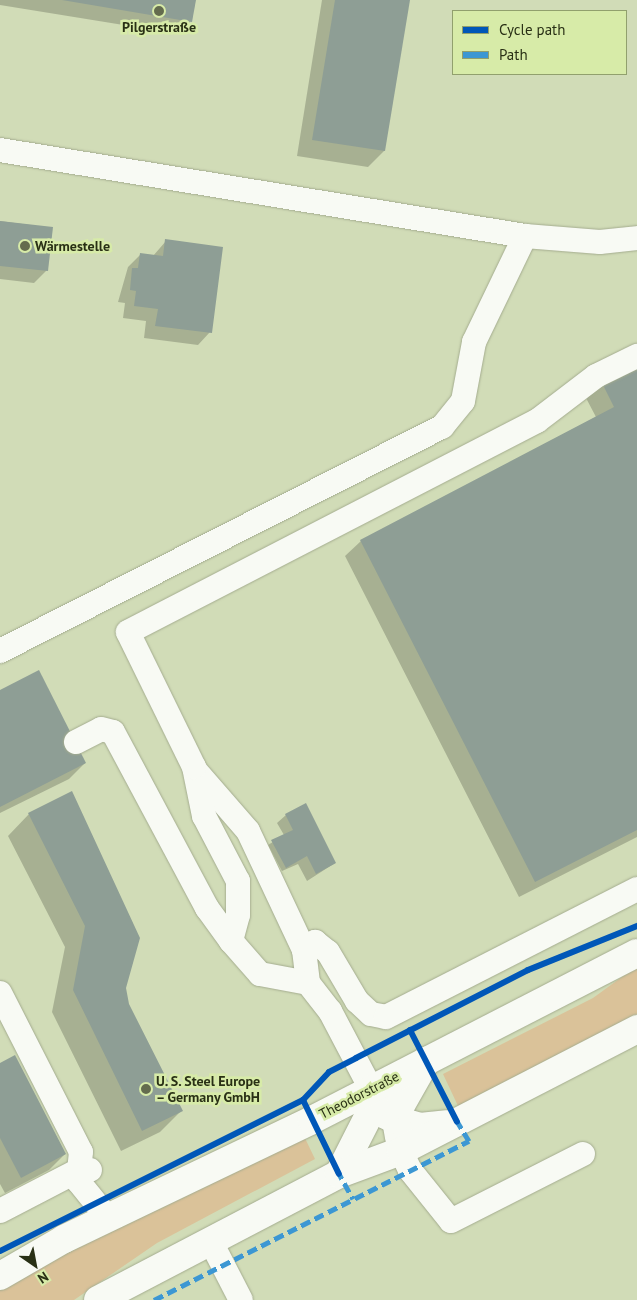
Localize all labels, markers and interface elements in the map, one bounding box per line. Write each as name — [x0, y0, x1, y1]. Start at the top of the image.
marker: Pilgerstraße — [153, 5, 165, 17]
legend — [452, 10, 627, 75]
place label: Pilgerstraße — [122, 19, 196, 35]
text: Cycle path — [499, 20, 565, 39]
text: Path — [499, 45, 528, 64]
place label: Wärmestelle — [35, 238, 110, 254]
marker: Wärmestelle — [19, 240, 31, 252]
street label: Theodorstraße — [316, 1068, 402, 1122]
place label: U. S. Steel Europe – Germany GmbH — [156, 1073, 262, 1106]
marker: U. S. Steel Europe – Germany GmbH — [140, 1083, 152, 1095]
north arrow — [10, 1240, 60, 1290]
text: N — [34, 1268, 52, 1288]

